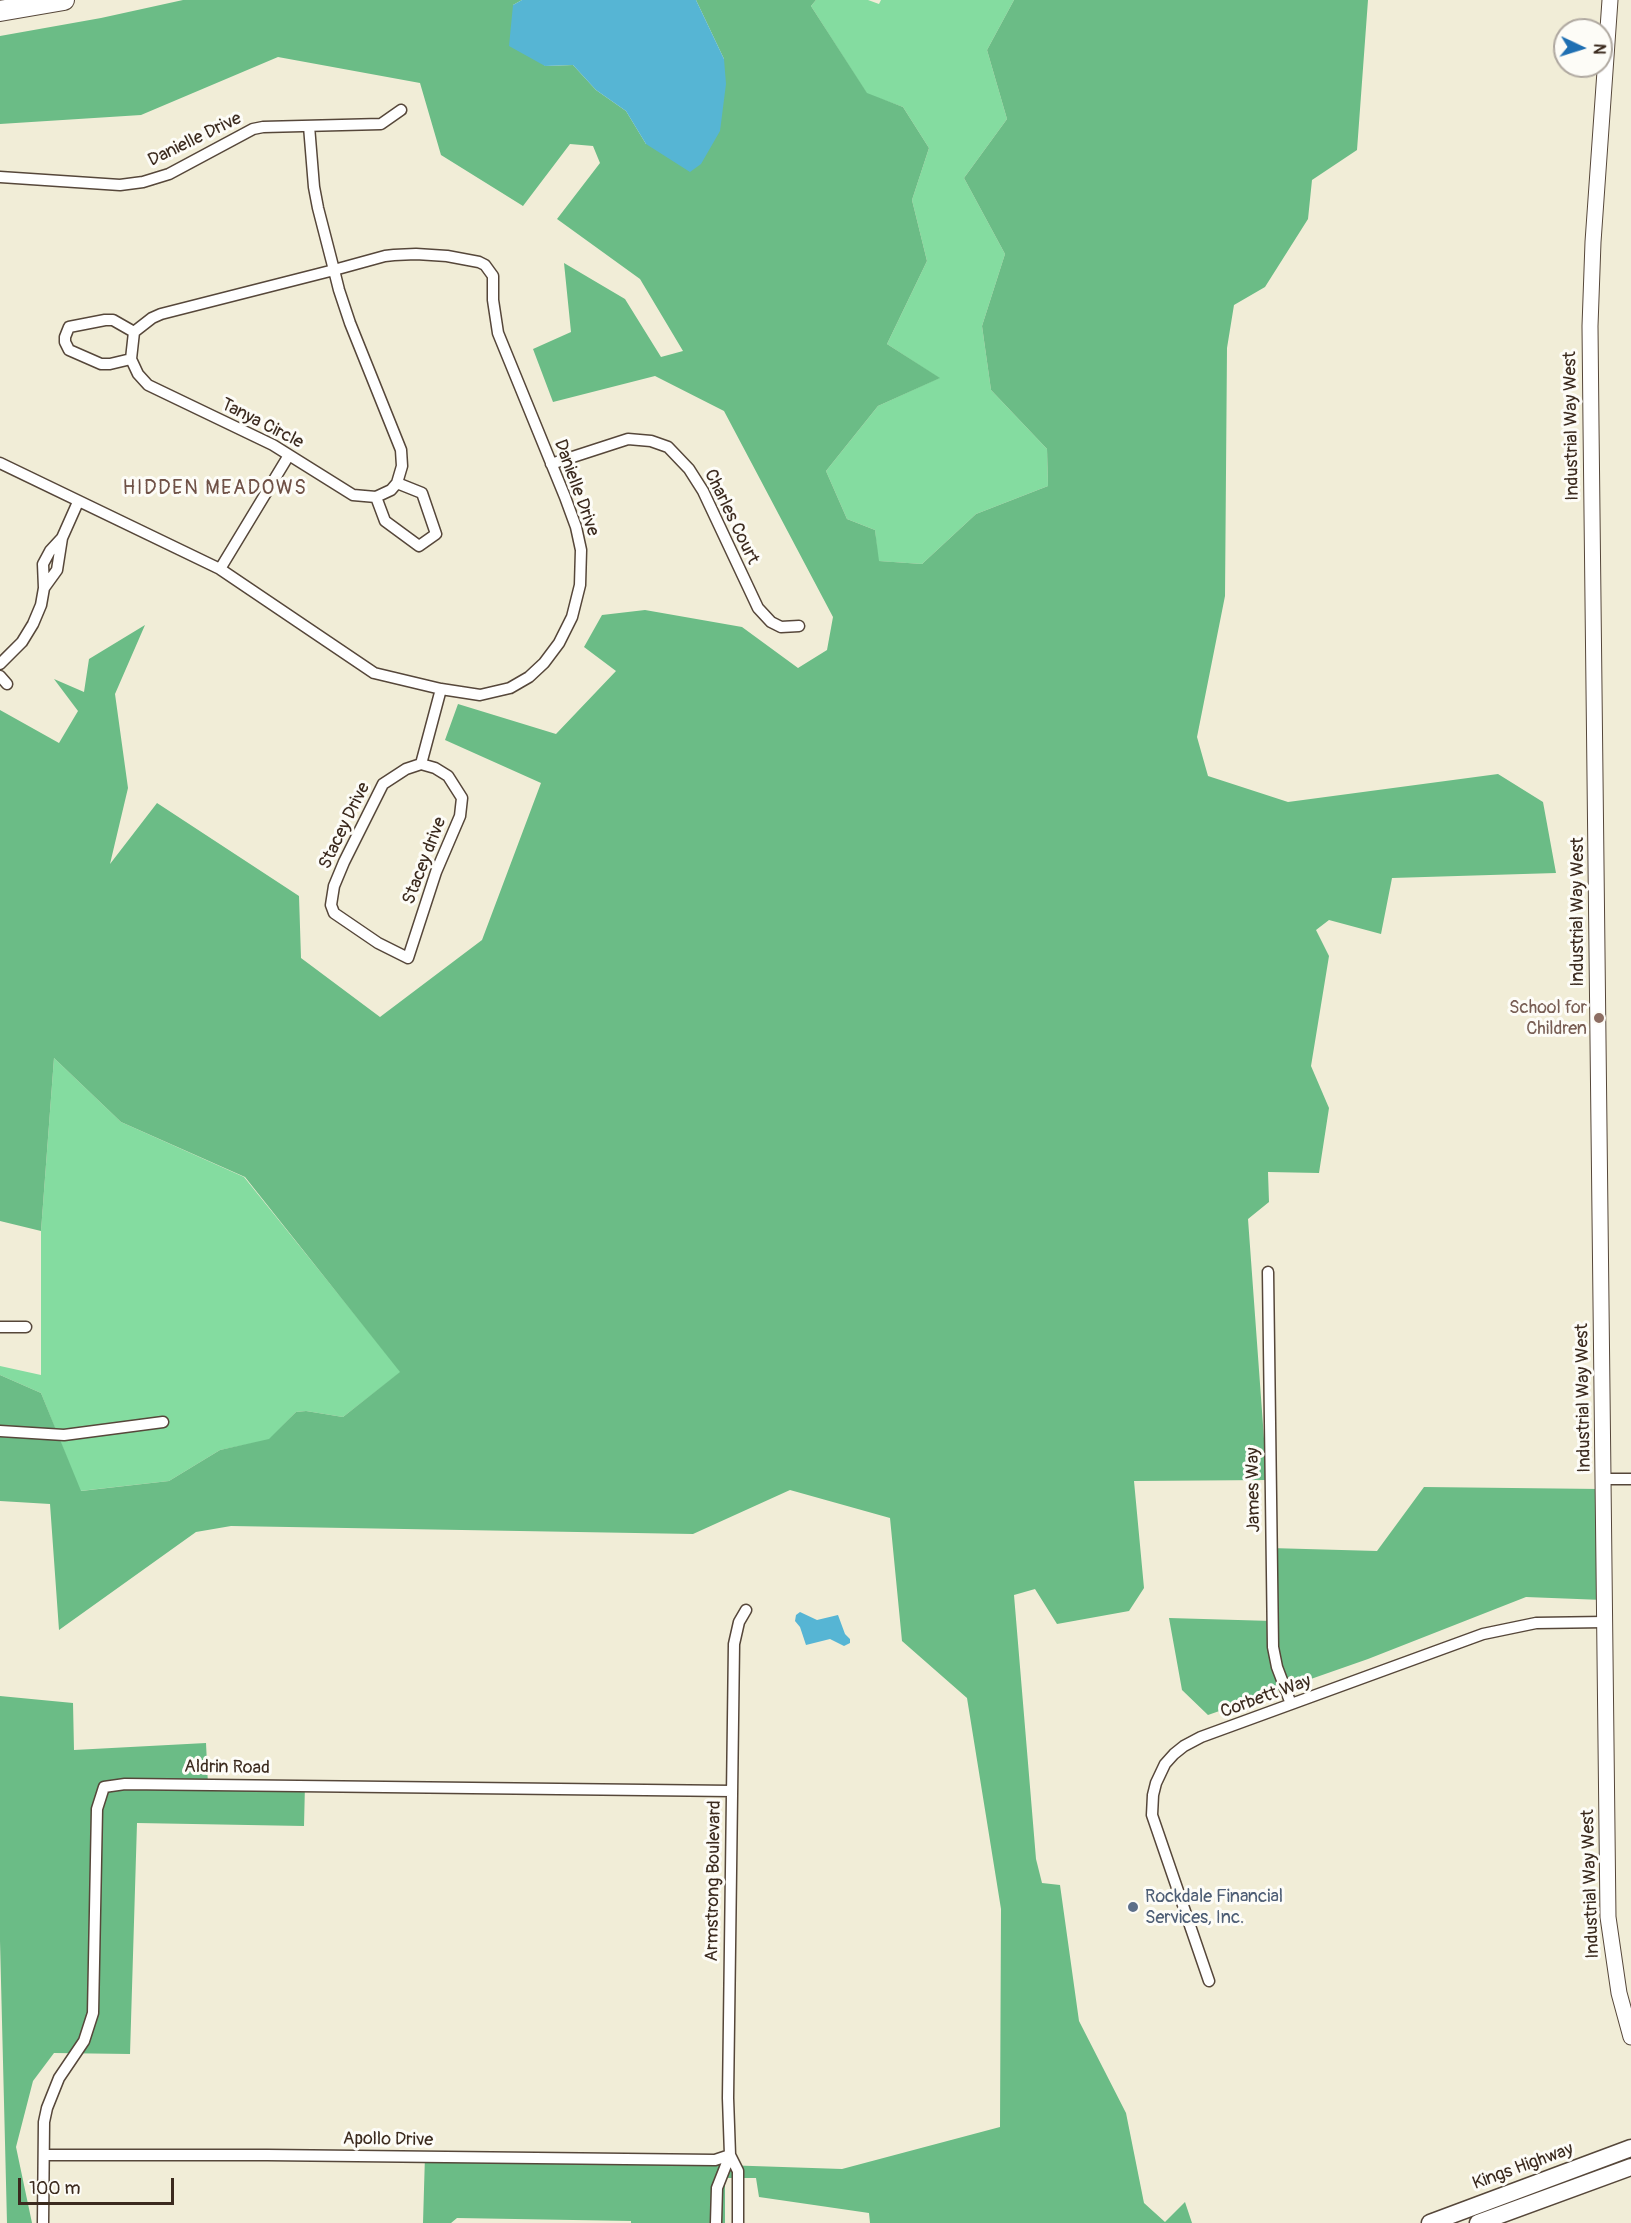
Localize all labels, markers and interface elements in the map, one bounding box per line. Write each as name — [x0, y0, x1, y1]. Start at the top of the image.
north arrow — [1553, 18, 1613, 78]
text: N — [1589, 43, 1609, 55]
street label: Danielle Drive — [145, 108, 245, 172]
street label: Industrial Way West — [1560, 351, 1584, 501]
street label: Tanya Circle — [217, 394, 307, 454]
street label: Danielle Drive — [549, 437, 603, 539]
street label: Charles Court — [699, 466, 763, 568]
district label: HIDDEN MEADOWS — [123, 477, 307, 501]
street label: Stacey Drive — [315, 779, 375, 873]
street label: Stacey drive — [398, 814, 452, 908]
street label: Industrial Way West — [1567, 837, 1589, 987]
place label: School for Children — [1509, 997, 1587, 1040]
marker: School for Children — [1592, 1011, 1606, 1025]
street label: Industrial Way West — [1572, 1323, 1596, 1473]
street label: James Way — [1242, 1447, 1266, 1533]
street label: Corbett Way — [1218, 1671, 1314, 1723]
street label: Aldrin Road — [184, 1756, 270, 1780]
street label: Armstrong Boulevard — [702, 1800, 726, 1962]
street label: Industrial Way West — [1578, 1809, 1604, 1959]
place label: Rockdale Financial Services, Inc. — [1145, 1886, 1283, 1928]
marker: Rockdale Financial Services, Inc. — [1126, 1900, 1140, 1914]
street label: Apollo Drive — [343, 2128, 433, 2152]
street label: Kings Highway — [1470, 2139, 1576, 2195]
scale bar — [21, 2166, 177, 2204]
text: 100 m — [29, 2177, 81, 2200]

